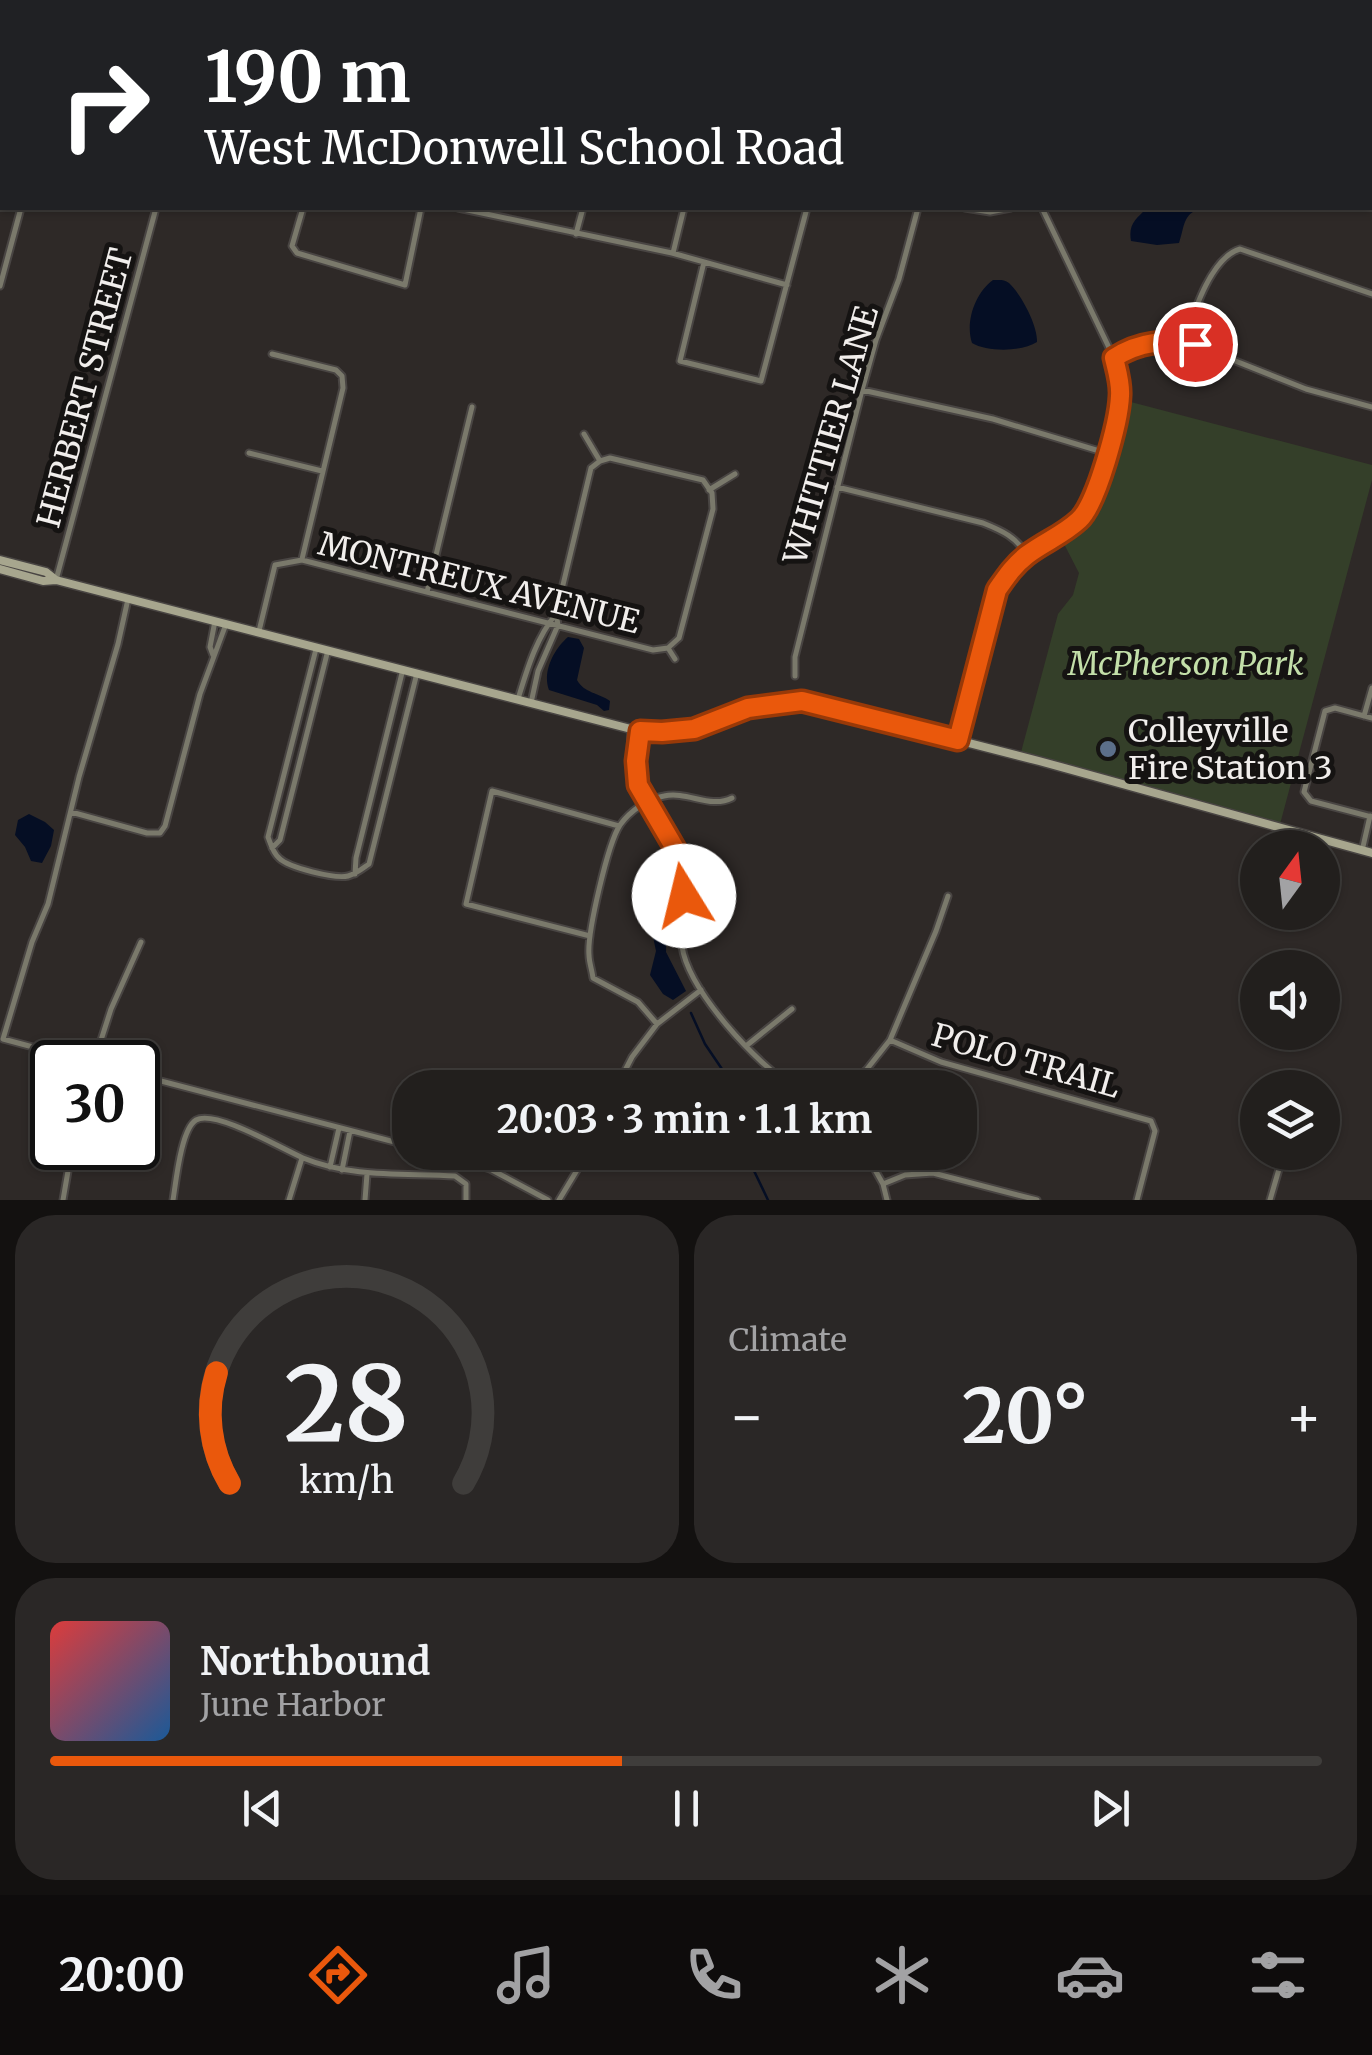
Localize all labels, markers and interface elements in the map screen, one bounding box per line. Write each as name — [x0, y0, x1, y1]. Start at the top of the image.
text: 190 m — [205, 33, 411, 121]
icon: right — [40, 40, 170, 170]
text: West McDonwell School Road — [205, 120, 844, 176]
street label: HERBERT STREET — [29, 244, 141, 532]
street label: WHITTIER LANE — [775, 301, 887, 570]
pin — [1153, 302, 1238, 387]
icon: arrive — [1168, 317, 1223, 372]
street label: MONTREUX AVENUE — [314, 524, 644, 642]
park label: McPherson Park — [1066, 644, 1304, 684]
place label: Colleyville Fire Station 3 — [1128, 711, 1332, 788]
marker: Colleyville Fire Station 3 — [1097, 738, 1119, 760]
north arrow — [1240, 830, 1340, 930]
map controls — [1240, 830, 1340, 1170]
position arrow — [632, 844, 736, 948]
button: sound — [1240, 950, 1340, 1050]
street label: POLO TRAIL — [927, 1015, 1125, 1107]
speed limit sign: 30 — [30, 1040, 160, 1170]
button: layers — [1240, 1070, 1340, 1170]
text: 20:03 · 3 min · 1.1 km — [497, 1096, 872, 1143]
text: Climate — [729, 1320, 847, 1360]
text: 28 — [284, 1339, 409, 1469]
text: 20° — [962, 1369, 1089, 1463]
text: − — [729, 1382, 765, 1451]
text: + — [1285, 1382, 1322, 1451]
text: km/h — [299, 1458, 394, 1503]
text: Northbound — [200, 1638, 430, 1685]
text: June Harbor — [200, 1685, 386, 1725]
icon: previous — [235, 1781, 290, 1836]
icon: pause — [659, 1781, 714, 1836]
icon: next — [1083, 1781, 1138, 1836]
icon: directions — [303, 1940, 373, 2010]
icon: music — [491, 1940, 561, 2010]
icon: phone — [679, 1940, 749, 2010]
icon: climate — [867, 1940, 937, 2010]
icon: car — [1055, 1940, 1125, 2010]
icon: filters — [1243, 1940, 1313, 2010]
text: 20:00 — [59, 1947, 185, 2003]

